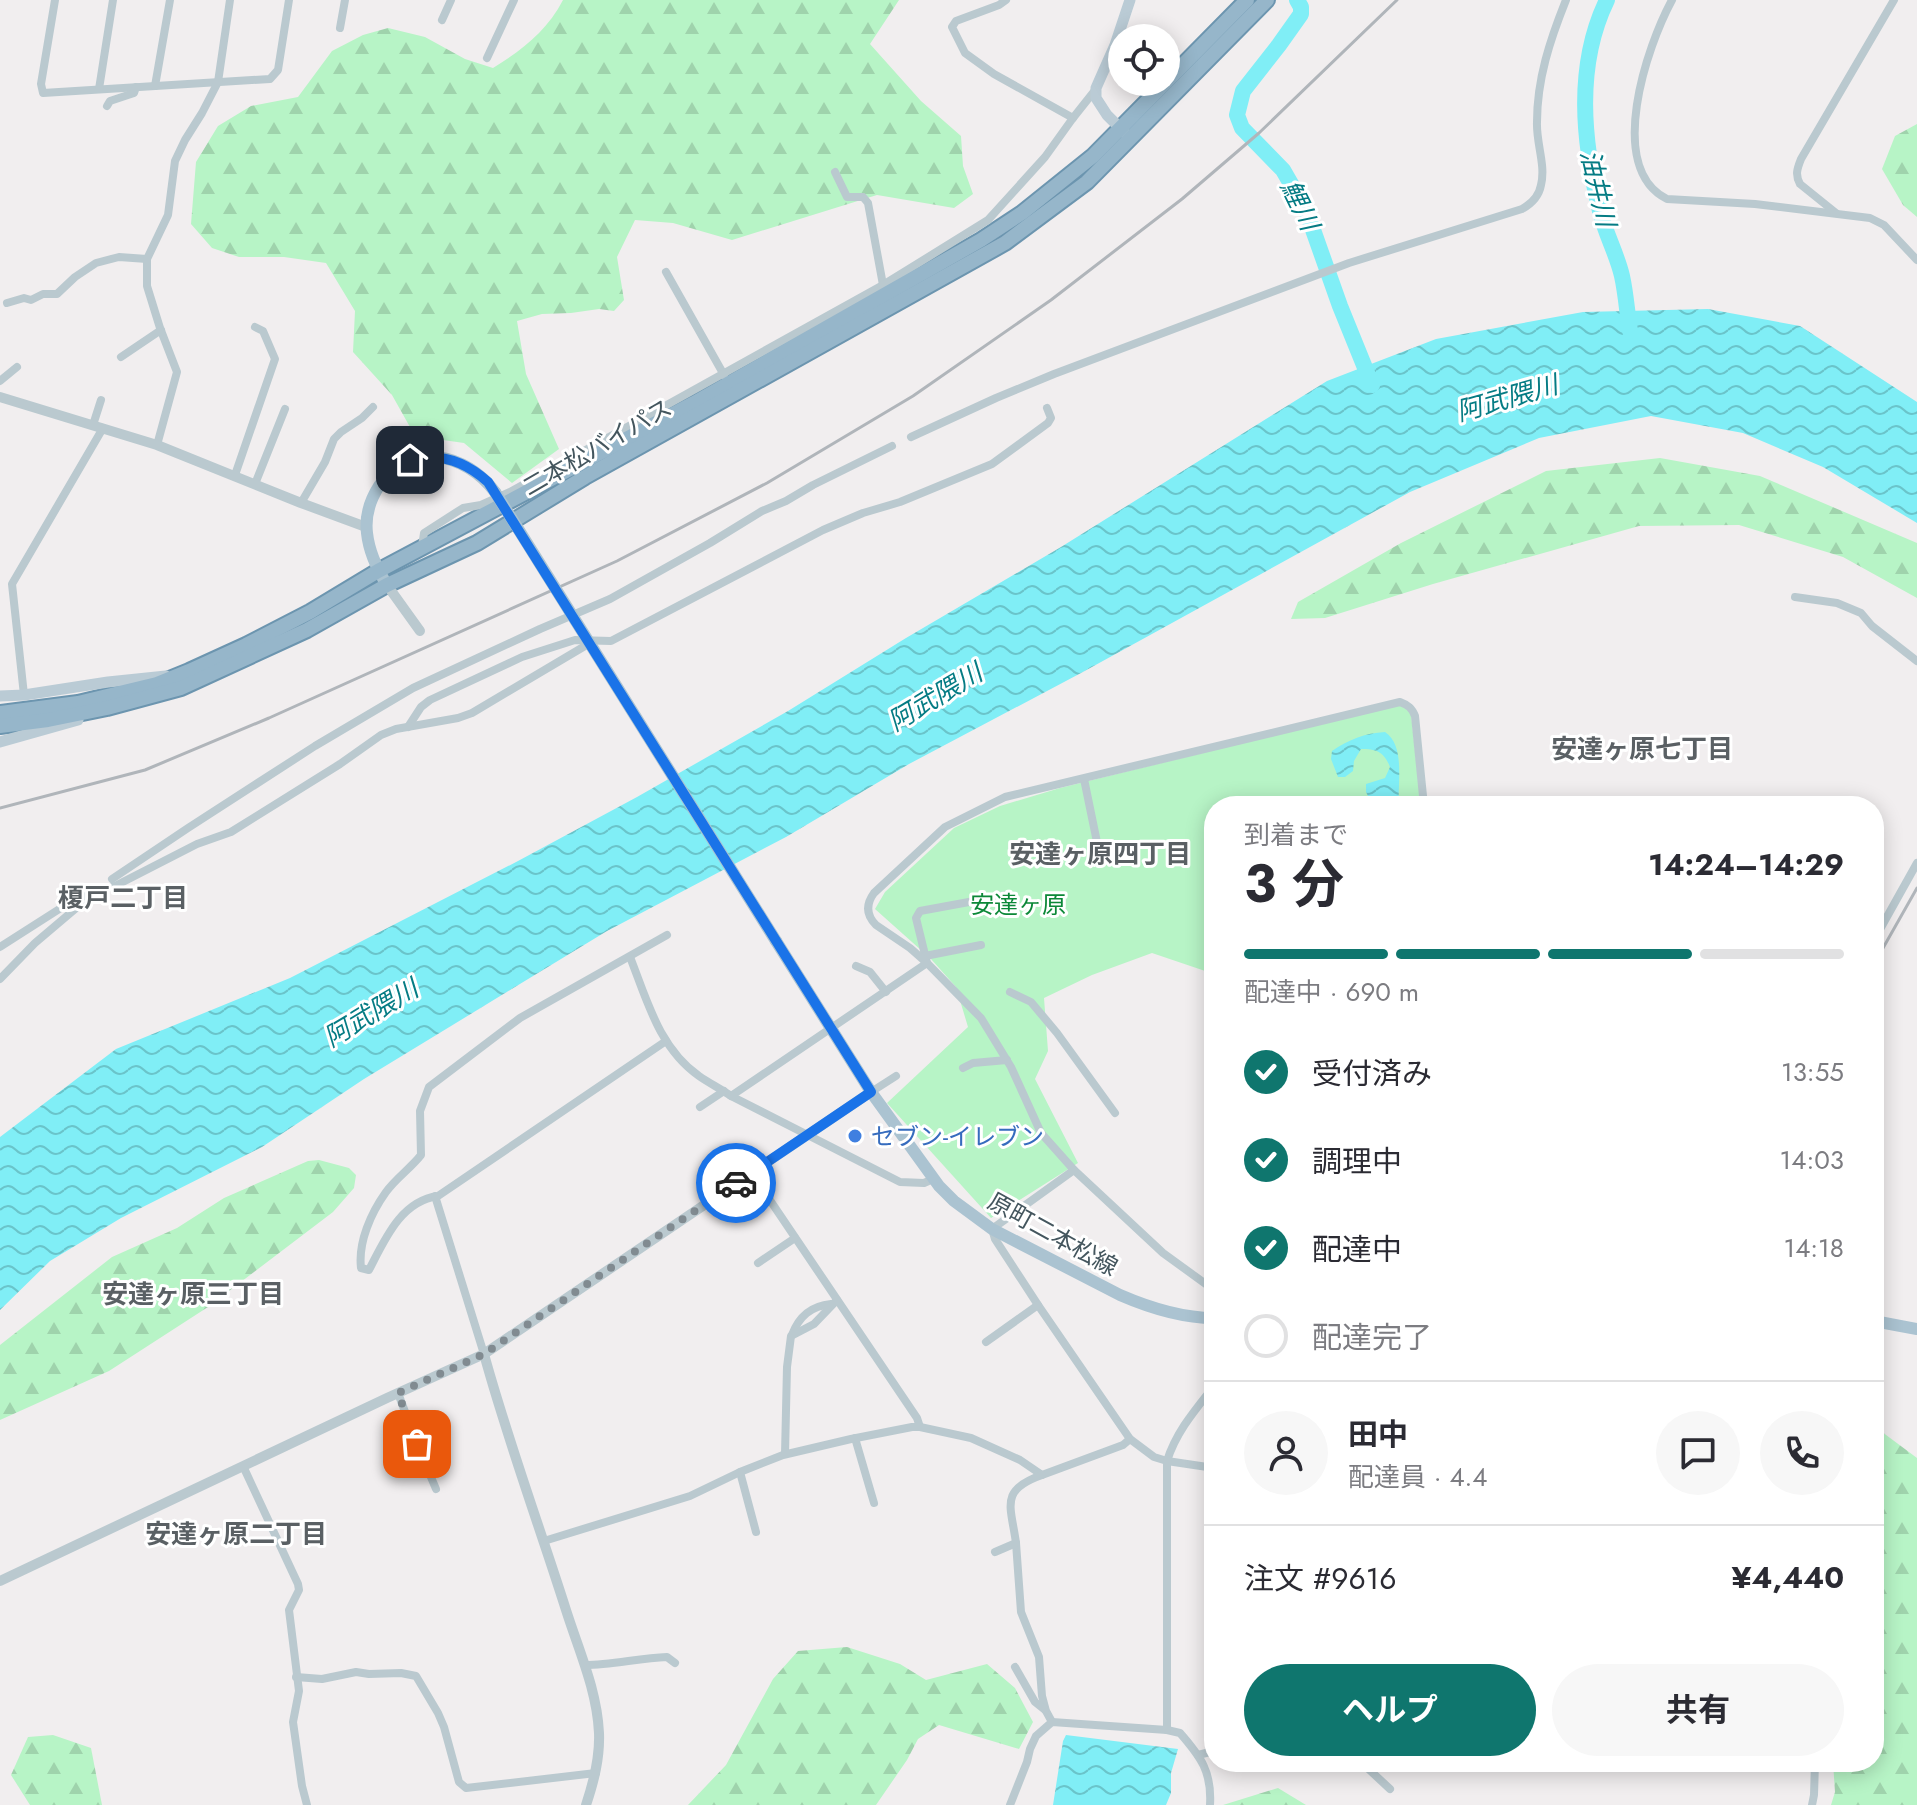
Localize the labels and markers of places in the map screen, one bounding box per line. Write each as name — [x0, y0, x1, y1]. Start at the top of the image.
pin — [376, 426, 444, 494]
place label: セブン-イレブン — [871, 1119, 1044, 1154]
marker: セブン-イレブン — [846, 1127, 864, 1145]
pin — [383, 1410, 451, 1478]

